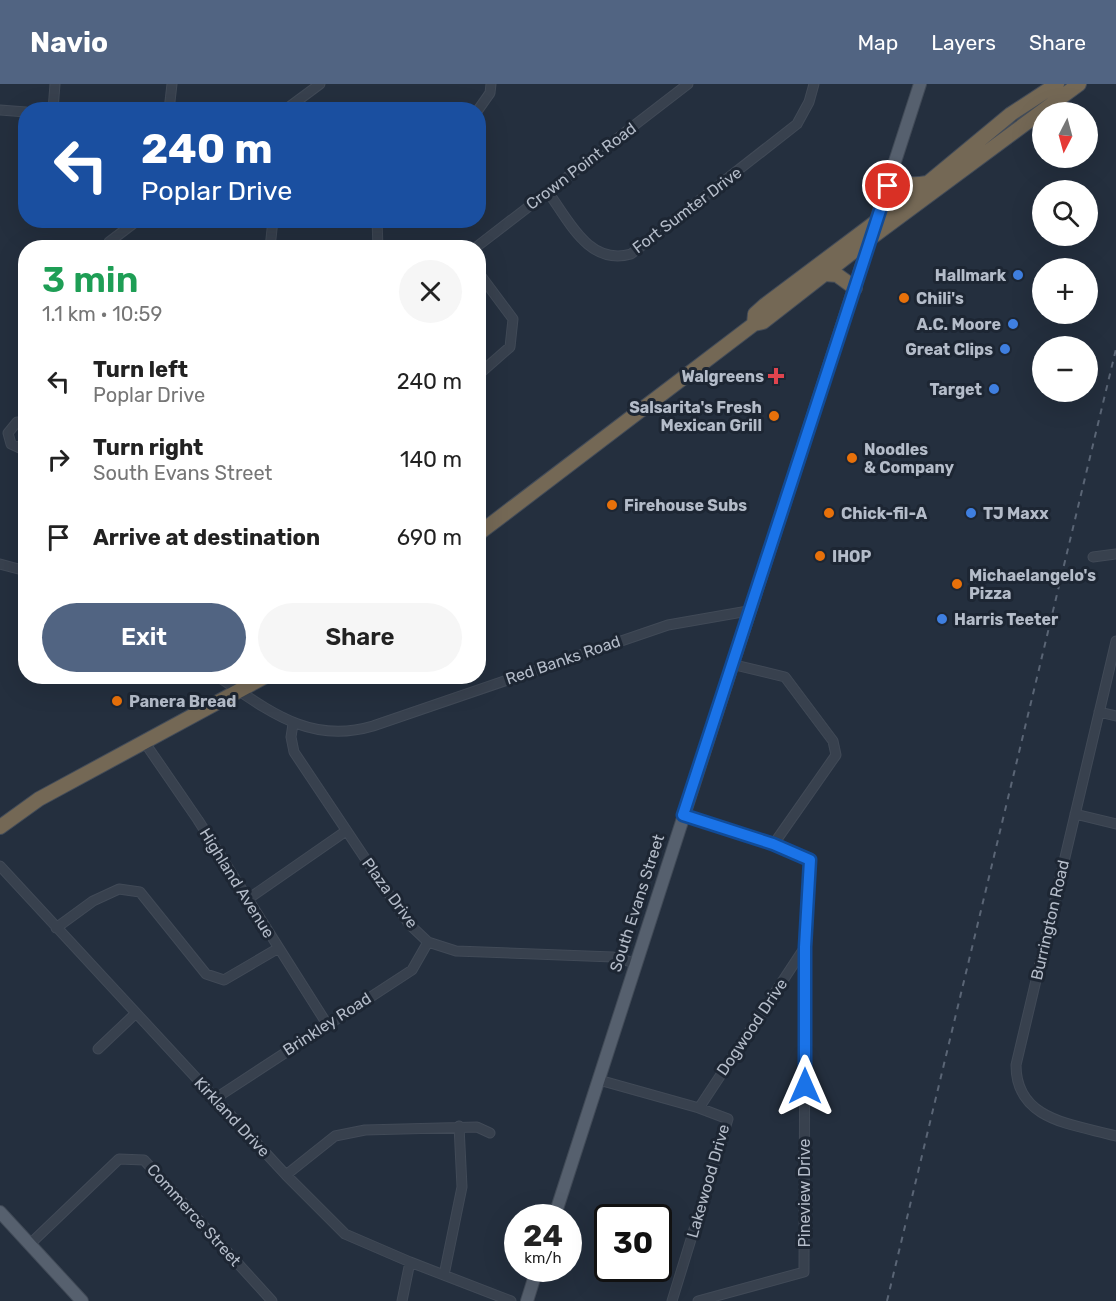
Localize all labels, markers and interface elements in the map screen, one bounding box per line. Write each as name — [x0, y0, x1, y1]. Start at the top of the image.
text: Navio — [30, 26, 108, 59]
text: Map — [857, 30, 898, 55]
text: Layers — [931, 30, 996, 55]
text: Share — [1029, 30, 1086, 55]
north arrow — [1032, 102, 1098, 168]
map controls — [1032, 102, 1098, 402]
street label: Crown Point Road — [522, 118, 640, 214]
text: 240 m — [141, 124, 273, 174]
icon: left — [42, 126, 120, 204]
pin — [862, 160, 913, 211]
street label: Fort Sumter Drive — [629, 163, 745, 257]
icon: arrive — [871, 169, 904, 202]
text: Poplar Drive — [141, 175, 292, 207]
button: search — [1032, 180, 1098, 246]
text: 3 min — [42, 258, 139, 301]
button: + — [1032, 258, 1098, 324]
button: close — [399, 260, 462, 323]
place label: Hallmark — [935, 266, 1007, 285]
marker: Hallmark — [1011, 268, 1025, 282]
place label: Chili's — [916, 289, 964, 308]
marker: Chili's — [897, 291, 911, 305]
text: 1.1 km · 10:59 — [42, 302, 162, 326]
place label: A.C. Moore — [917, 315, 1001, 334]
marker: A.C. Moore — [1006, 317, 1020, 331]
button: − — [1032, 336, 1098, 402]
place label: Great Clips — [905, 340, 993, 359]
marker: Great Clips — [998, 342, 1012, 356]
text: Turn left — [93, 356, 188, 383]
icon: left — [42, 365, 75, 398]
place label: Walgreens — [682, 367, 764, 386]
text: 240 m — [397, 368, 462, 395]
marker: Walgreens — [769, 369, 783, 383]
place label: Target — [930, 380, 983, 399]
marker: Target — [987, 382, 1001, 396]
text: Poplar Drive — [93, 383, 205, 407]
place label: Salsarita's Fresh Mexican Grill — [629, 398, 762, 435]
marker: Salsarita's Fresh Mexican Grill — [767, 409, 781, 423]
text: Turn right — [93, 434, 203, 461]
place label: Noodles & Company — [864, 440, 954, 477]
icon: right — [42, 443, 75, 476]
text: 140 m — [400, 446, 462, 473]
marker: Noodles & Company — [845, 451, 859, 465]
text: South Evans Street — [93, 461, 272, 485]
place label: Firehouse Subs — [624, 496, 747, 515]
marker: Firehouse Subs — [605, 498, 619, 512]
place label: Chick-fil-A — [841, 504, 928, 523]
place label: TJ Maxx — [983, 504, 1049, 523]
marker: Chick-fil-A — [822, 506, 836, 520]
marker: TJ Maxx — [964, 506, 978, 520]
icon: arrive — [42, 521, 75, 554]
text: Arrive at destination — [93, 524, 320, 551]
text: 690 m — [397, 524, 462, 551]
place label: IHOP — [832, 547, 871, 566]
marker: IHOP — [813, 549, 827, 563]
place label: Michaelangelo's Pizza — [969, 566, 1096, 603]
marker: Michaelangelo's Pizza — [950, 577, 964, 591]
button: Exit — [42, 603, 246, 672]
button: Share — [258, 603, 462, 672]
place label: Harris Teeter — [954, 610, 1059, 629]
marker: Harris Teeter — [935, 612, 949, 626]
street label: Red Banks Road — [503, 631, 623, 689]
place label: Panera Bread — [129, 692, 236, 711]
marker: Panera Bread — [110, 694, 124, 708]
street label: Highland Avenue — [196, 825, 278, 942]
street label: South Evans Street — [606, 832, 668, 974]
street label: Plaza Drive — [358, 854, 422, 932]
street label: Burrington Road — [1027, 858, 1073, 982]
street label: Dogwood Drive — [713, 975, 791, 1079]
street label: Brinkley Road — [279, 988, 375, 1060]
position arrow — [773, 1054, 837, 1118]
street label: Kirkland Drive — [190, 1073, 274, 1161]
street label: Lakewood Drive — [683, 1122, 733, 1240]
street label: Pineview Drive — [795, 1139, 814, 1247]
street label: Commerce Street — [143, 1160, 245, 1270]
speed limit sign: 30 — [594, 1204, 672, 1282]
text: 24 — [523, 1218, 563, 1254]
text: km/h — [524, 1249, 562, 1267]

